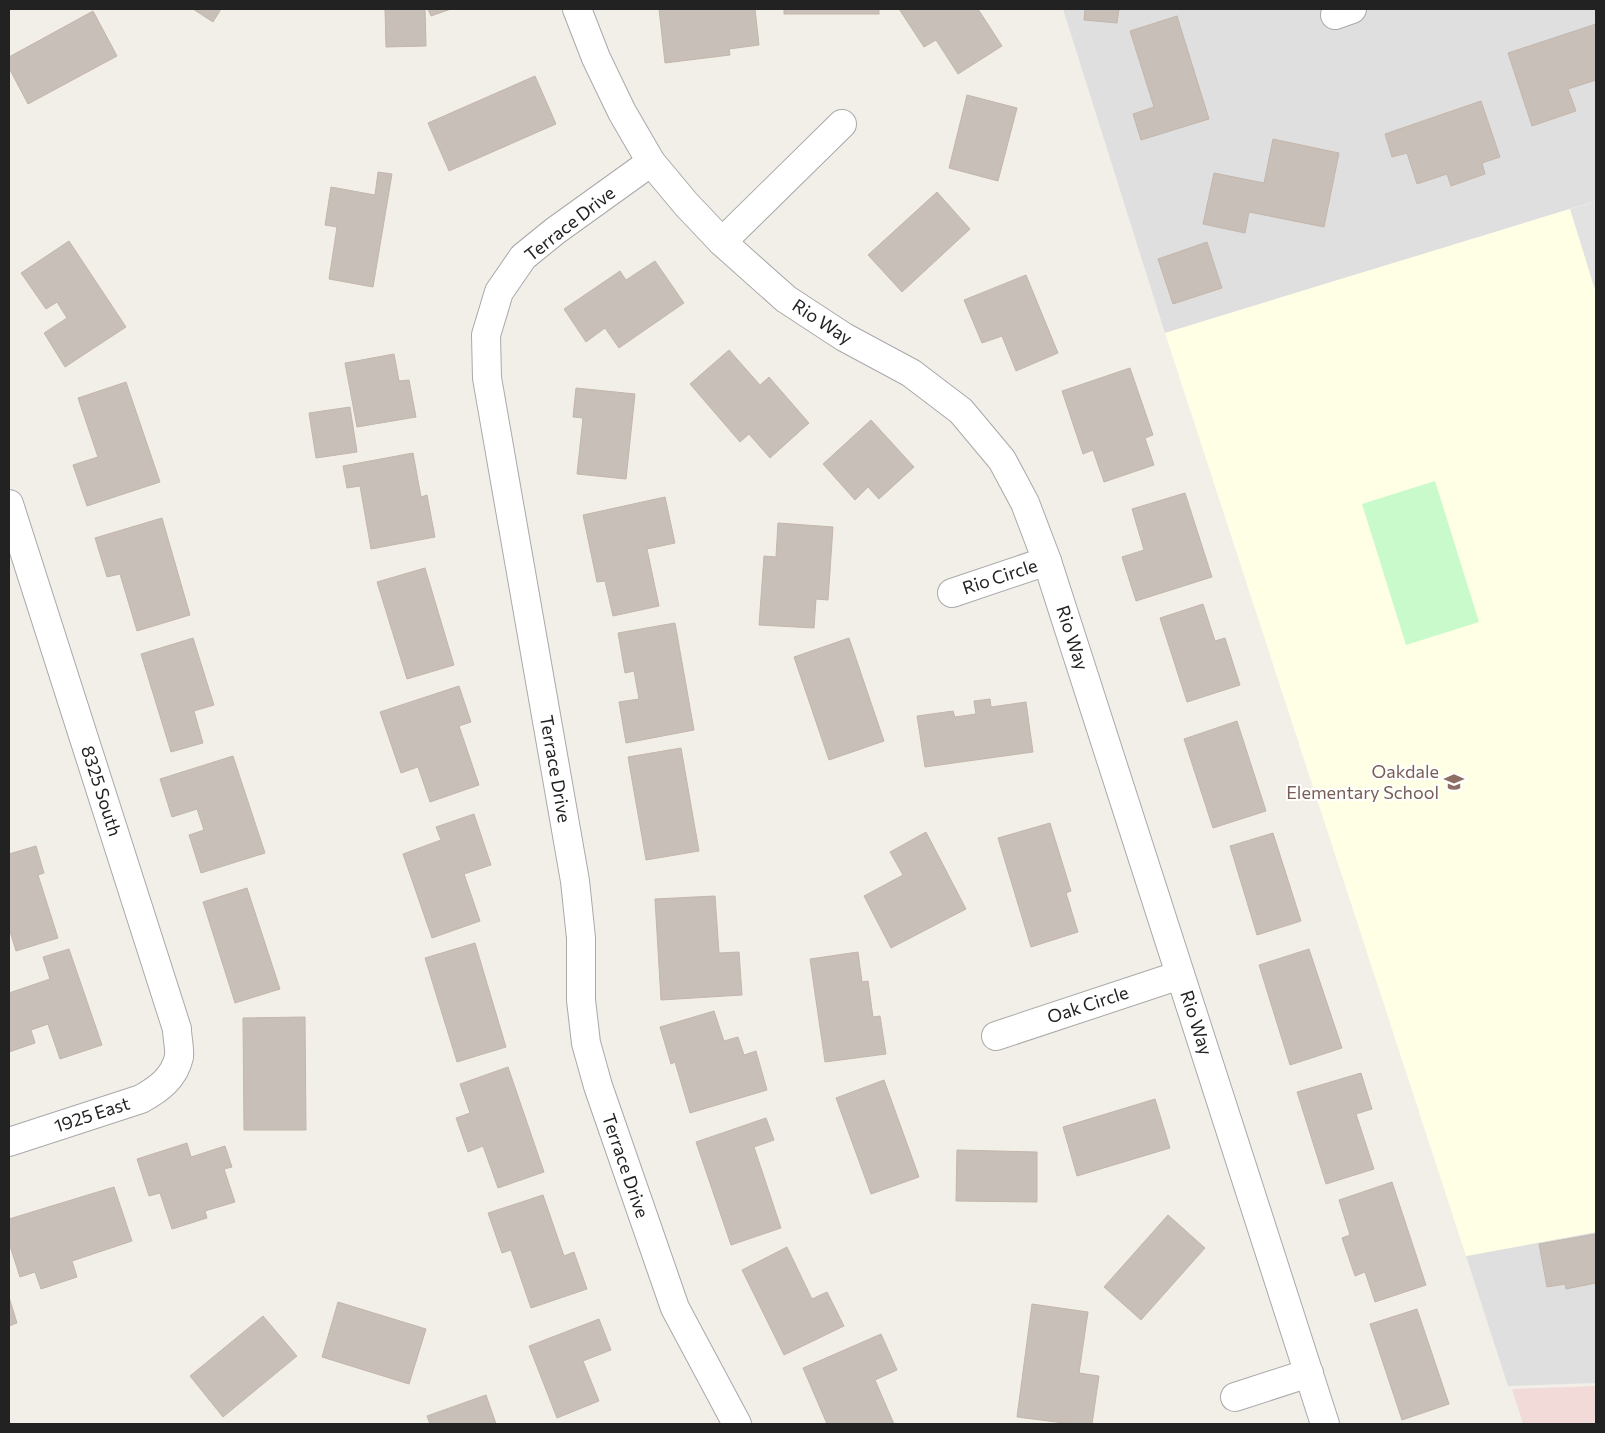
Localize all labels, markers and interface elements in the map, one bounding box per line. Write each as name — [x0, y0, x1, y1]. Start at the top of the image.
street label: Terrace Drive — [520, 181, 619, 265]
street label: Rio Way — [789, 294, 857, 349]
street label: Rio Circle — [959, 554, 1040, 599]
street label: Rio Way — [1052, 603, 1094, 673]
street label: Terrace Drive — [536, 713, 576, 824]
street label: 8325 South — [77, 743, 127, 839]
place label: Oakdale Elementary School — [1286, 760, 1439, 803]
school or university icon: Oakdale Elementary School — [1443, 771, 1465, 793]
street label: Oak Circle — [1044, 981, 1131, 1028]
street label: Rio Way — [1176, 988, 1218, 1058]
street label: 1925 East — [51, 1092, 132, 1137]
street label: Terrace Drive — [598, 1111, 654, 1221]

